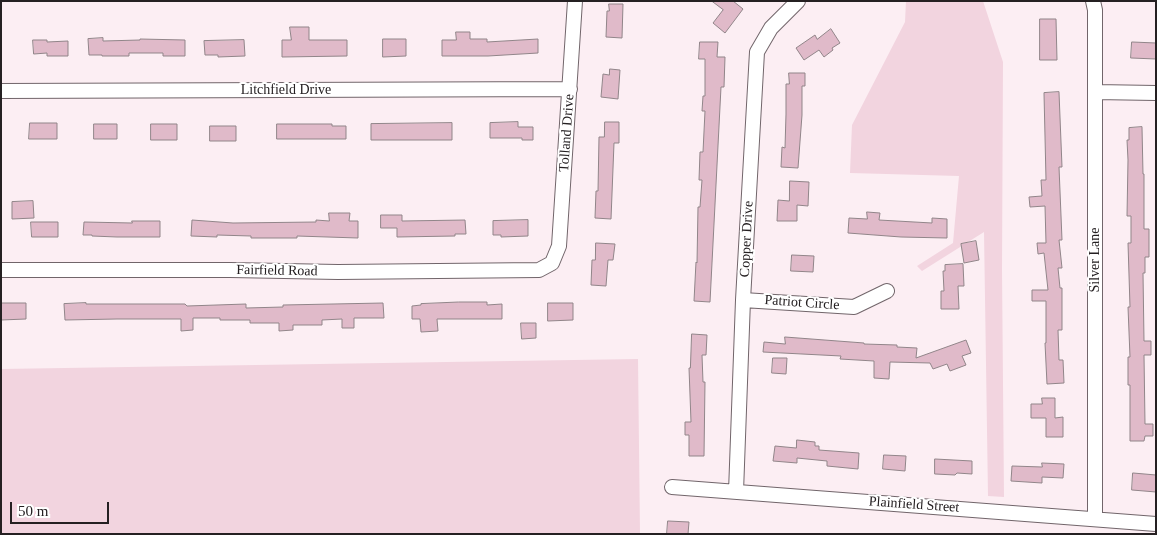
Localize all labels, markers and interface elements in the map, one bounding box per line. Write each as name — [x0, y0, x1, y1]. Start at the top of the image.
street label: Litchfield Drive — [241, 82, 331, 98]
street label: Tolland Drive — [556, 94, 578, 172]
street label: Copper Drive — [737, 200, 757, 278]
street label: Silver Lane — [1087, 228, 1103, 292]
street label: Fairfield Road — [236, 262, 318, 280]
street label: Patriot Circle — [764, 292, 840, 314]
scale bar — [12, 492, 111, 524]
street label: Plainfield Street — [868, 493, 960, 517]
text: 50 m — [18, 503, 48, 519]

